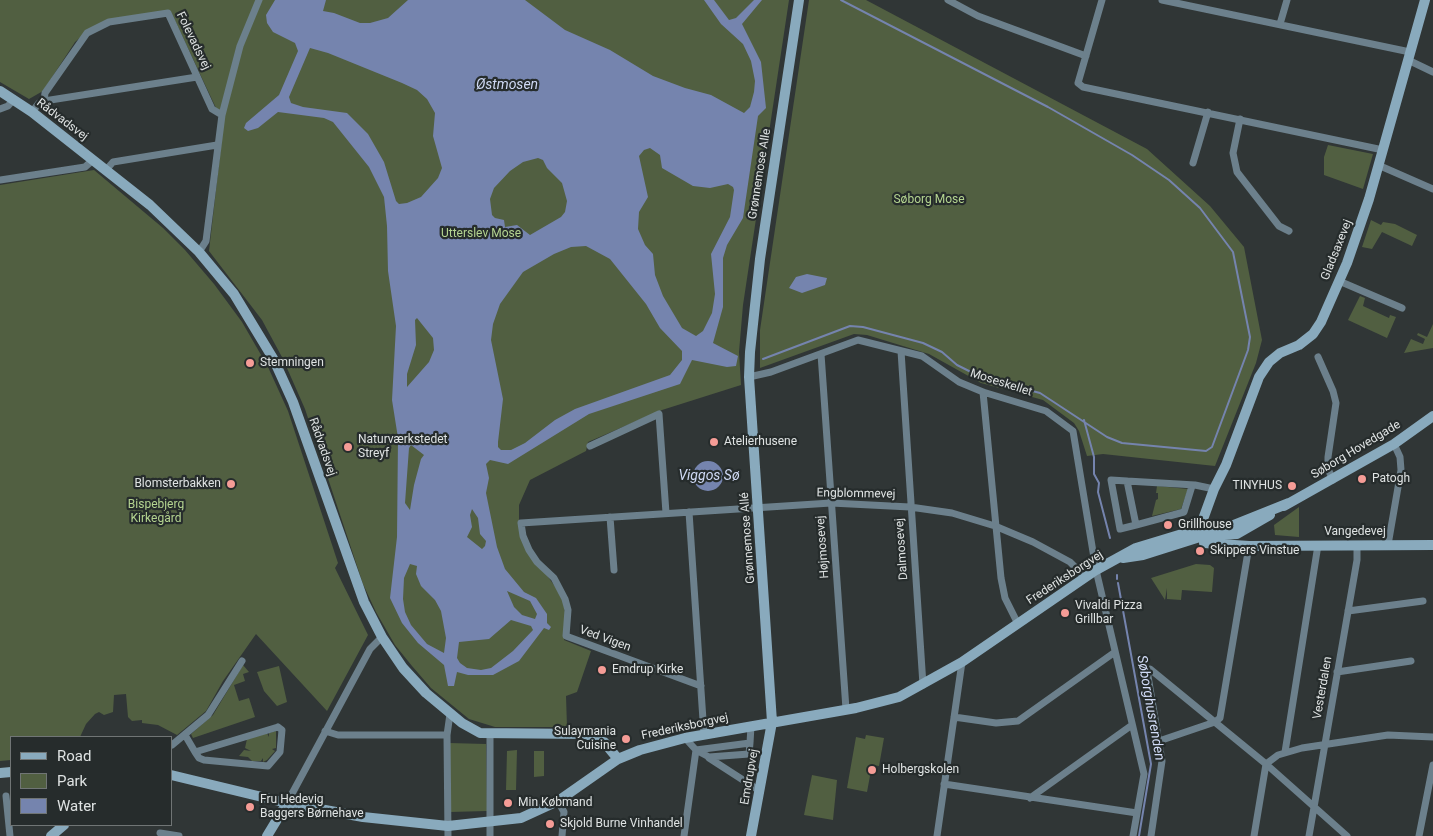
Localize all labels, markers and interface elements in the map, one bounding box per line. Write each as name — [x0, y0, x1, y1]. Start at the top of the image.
street label: Folevadsvej — [173, 10, 213, 72]
water label: Østmosen — [476, 77, 538, 93]
street label: Rådvadsvej — [33, 96, 91, 144]
street label: Grønnemose Alle — [746, 128, 774, 220]
park label: Søborg Mose — [893, 193, 965, 207]
street label: Gladsaxevej — [1318, 218, 1356, 282]
park label: Utterslev Mose — [441, 227, 521, 241]
place label: Stemningen — [260, 356, 324, 370]
marker: Stemningen — [244, 357, 256, 369]
street label: Moseskellet — [968, 366, 1034, 400]
street label: Rådvadsvej — [305, 416, 339, 478]
street label: Søborg Hovedgade — [1309, 418, 1403, 482]
place label: Naturværkstedet Streyf — [358, 433, 447, 461]
place label: Atelierhusene — [724, 435, 797, 449]
marker: Atelierhusene — [708, 436, 720, 448]
marker: Naturværkstedet Streyf — [342, 441, 354, 453]
water label: Viggos Sø — [678, 468, 740, 484]
place label: Patogh — [1372, 472, 1410, 486]
marker: Patogh — [1356, 473, 1368, 485]
place label: Blomsterbakken — [134, 477, 221, 491]
marker: Blomsterbakken — [225, 478, 237, 490]
place label: TINYHUS — [1233, 479, 1282, 493]
marker: TINYHUS — [1286, 480, 1298, 492]
street label: Engblommevej — [816, 486, 896, 502]
street label: Grønnemose Allé — [738, 492, 758, 584]
park label: Bispebjerg Kirkegård — [128, 498, 184, 526]
street label: Højmosevej — [814, 515, 832, 579]
street label: Dalmosevej — [893, 518, 911, 580]
place label: Grillhouse — [1178, 518, 1232, 532]
marker: Grillhouse — [1162, 519, 1174, 531]
street label: Vangedevej — [1324, 525, 1386, 539]
place label: Skippers Vinstue — [1210, 544, 1299, 558]
marker: Skippers Vinstue — [1194, 545, 1206, 557]
street label: Frederiksborgvej — [1024, 548, 1106, 608]
place label: Vivaldi Pizza Grillbar — [1075, 599, 1142, 627]
marker: Vivaldi Pizza Grillbar — [1059, 607, 1071, 619]
street label: Ved Vigen — [577, 623, 633, 655]
water label: Søborghusrenden — [1132, 654, 1168, 762]
street label: Vesterdalen — [1310, 656, 1336, 720]
place label: Emdrup Kirke — [612, 663, 683, 677]
marker: Emdrup Kirke — [596, 664, 608, 676]
street label: Frederiksborgvej — [640, 711, 730, 743]
place label: Sulaymania Cuisine — [554, 725, 616, 753]
marker: Sulaymania Cuisine — [620, 733, 632, 745]
legend — [10, 736, 172, 826]
text: Road — [57, 747, 91, 765]
street label: Emdrupvej — [738, 748, 762, 806]
place label: Holbergskolen — [882, 763, 959, 777]
marker: Holbergskolen — [866, 764, 878, 776]
text: Park — [57, 772, 87, 790]
place label: Fru Hedevig Baggers Børnehave — [260, 793, 364, 821]
place label: Min Købmand — [518, 796, 593, 810]
text: Water — [57, 797, 96, 815]
marker: Min Købmand — [502, 797, 514, 809]
marker: Fru Hedevig Baggers Børnehave — [244, 801, 256, 813]
place label: Skjold Burne Vinhandel — [560, 817, 683, 831]
marker: Skjold Burne Vinhandel — [544, 818, 556, 830]

